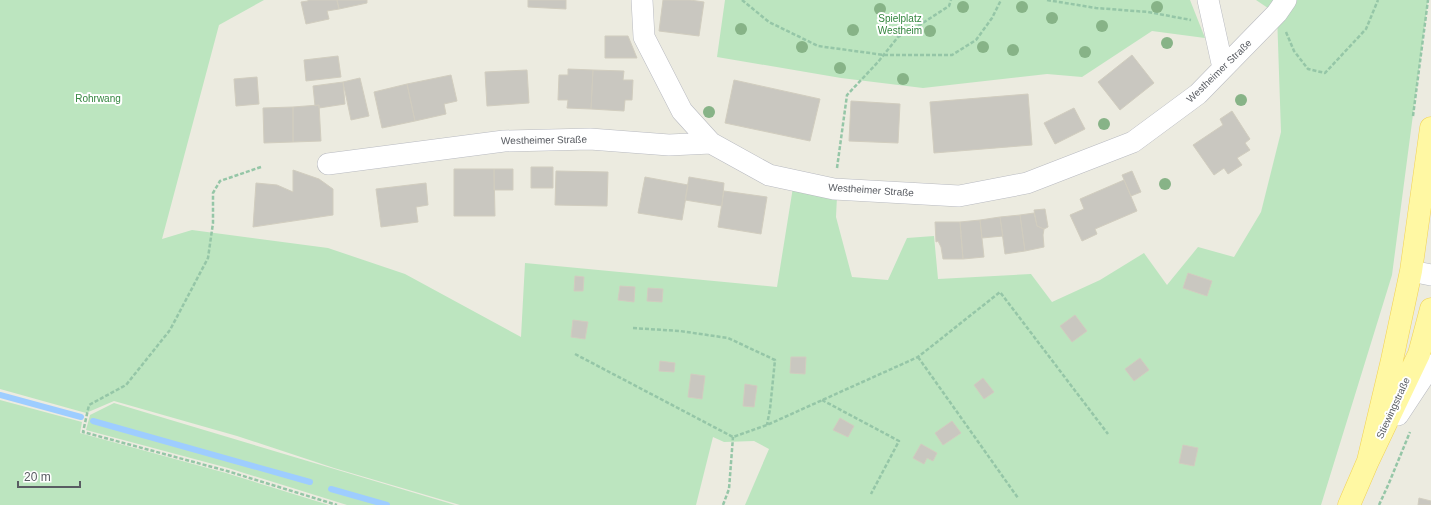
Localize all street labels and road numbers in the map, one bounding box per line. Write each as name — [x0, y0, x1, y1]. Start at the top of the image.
street label: Westheimer Straße — [1184, 37, 1254, 105]
street label: Westheimer Straße — [501, 134, 588, 146]
street label: Westheimer Straße — [828, 182, 915, 199]
street label: Stiewingstraße — [1374, 375, 1412, 440]

